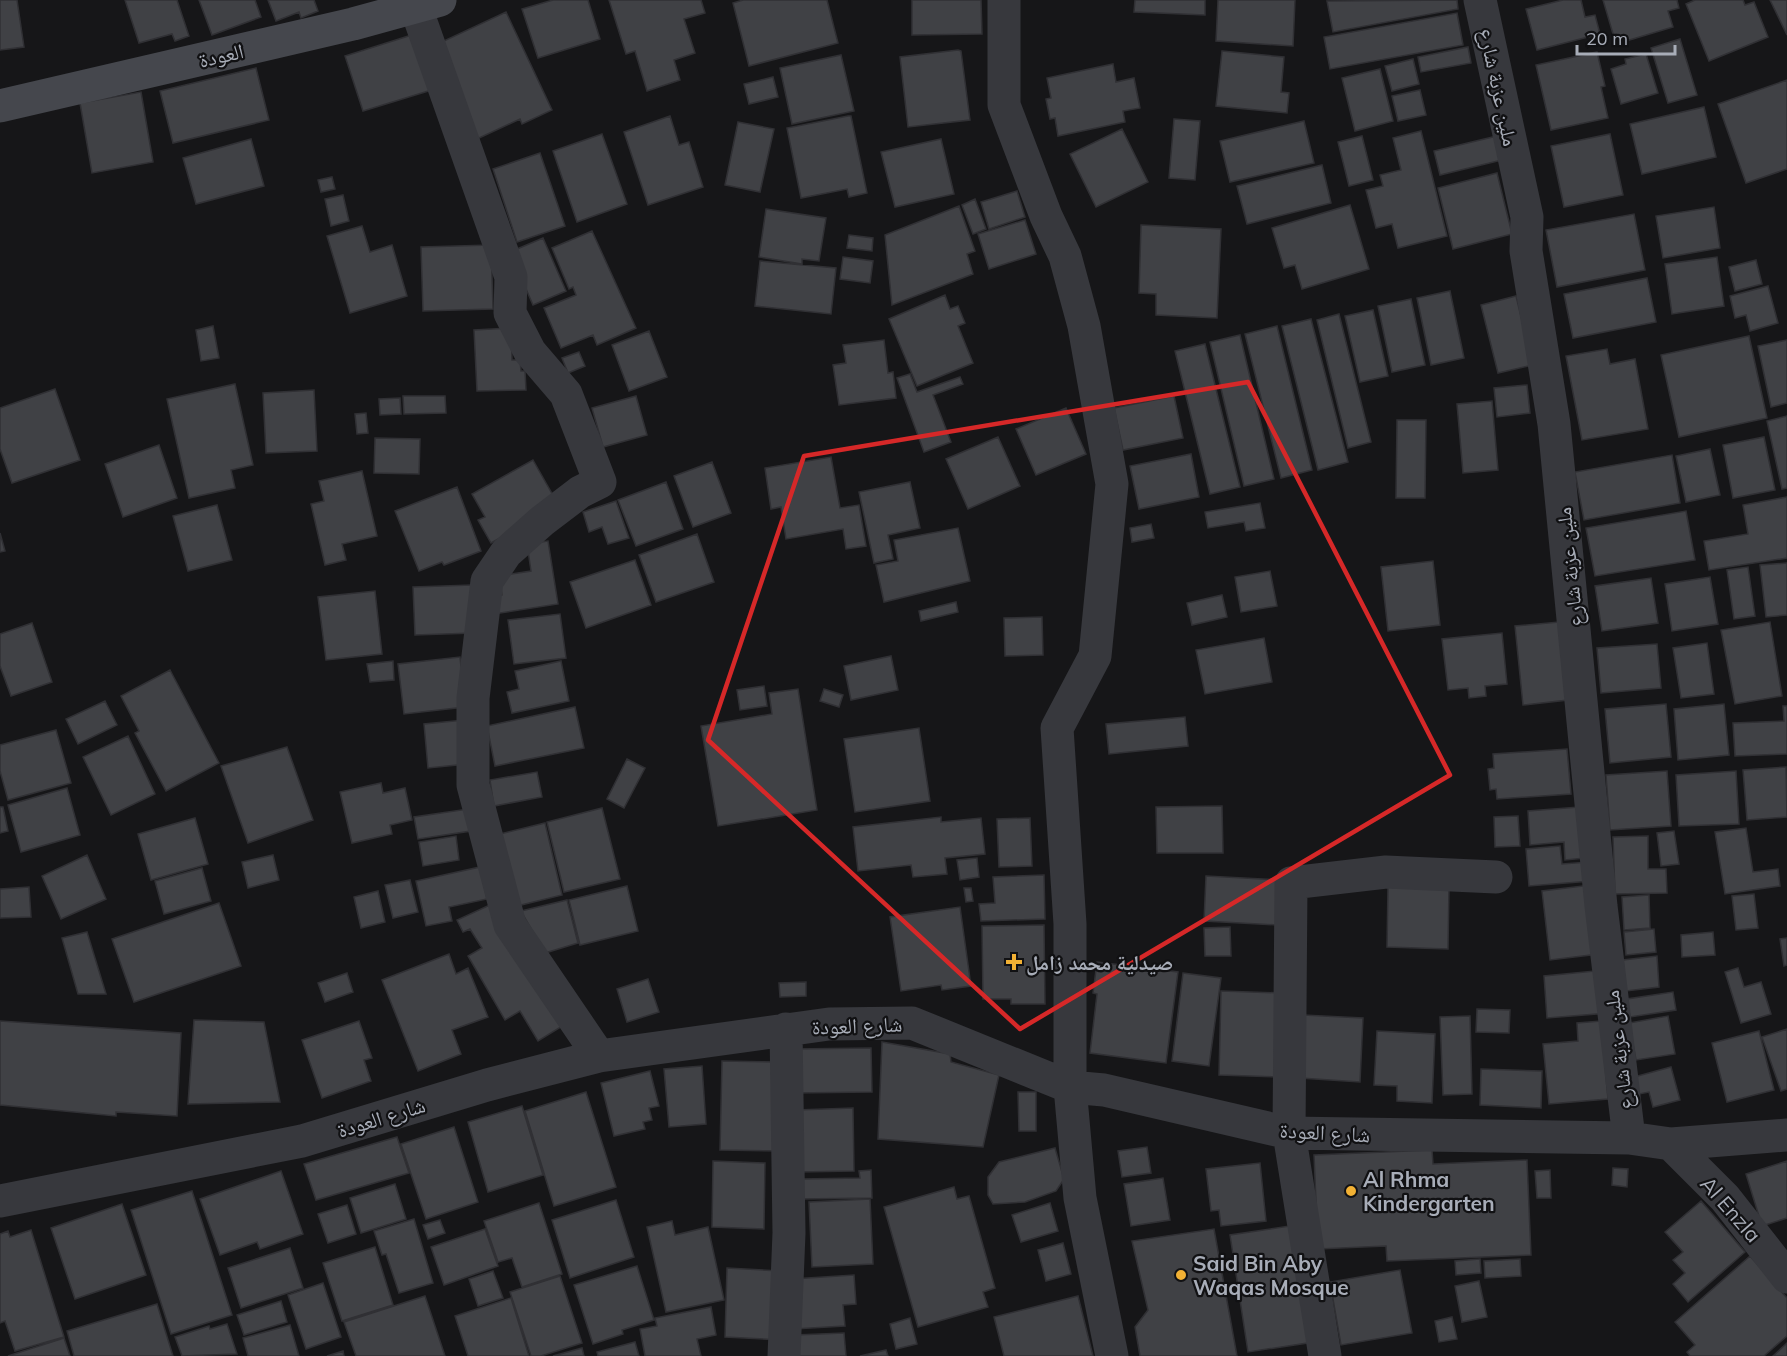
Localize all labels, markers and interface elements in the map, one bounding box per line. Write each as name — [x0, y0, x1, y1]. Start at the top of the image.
scale bar — [1577, 18, 1674, 56]
street label: ملين عزبة شارع — [1473, 26, 1524, 149]
text: 20 m — [1586, 27, 1628, 50]
street label: العودة — [196, 37, 246, 73]
street label: ملين عزبة شارع — [1550, 506, 1589, 628]
place label: صيدلية محمد زامل — [1026, 949, 1173, 976]
marker: صيدلية محمد زامل — [1007, 955, 1021, 969]
street label: ملين عزبة شارع — [1598, 989, 1639, 1111]
street label: شارع العودة — [811, 1010, 903, 1041]
street label: شارع العودة — [334, 1091, 428, 1144]
street label: شارع العودة — [1279, 1117, 1371, 1148]
place label: Al Rhma Kindergarten — [1363, 1166, 1495, 1216]
street label: Al Enzla — [1695, 1171, 1767, 1247]
marker: Al Rhma Kindergarten — [1344, 1184, 1358, 1198]
place label: Said Bin Aby Waqas Mosque — [1193, 1250, 1349, 1300]
marker: Said Bin Aby Waqas Mosque — [1174, 1268, 1188, 1282]

